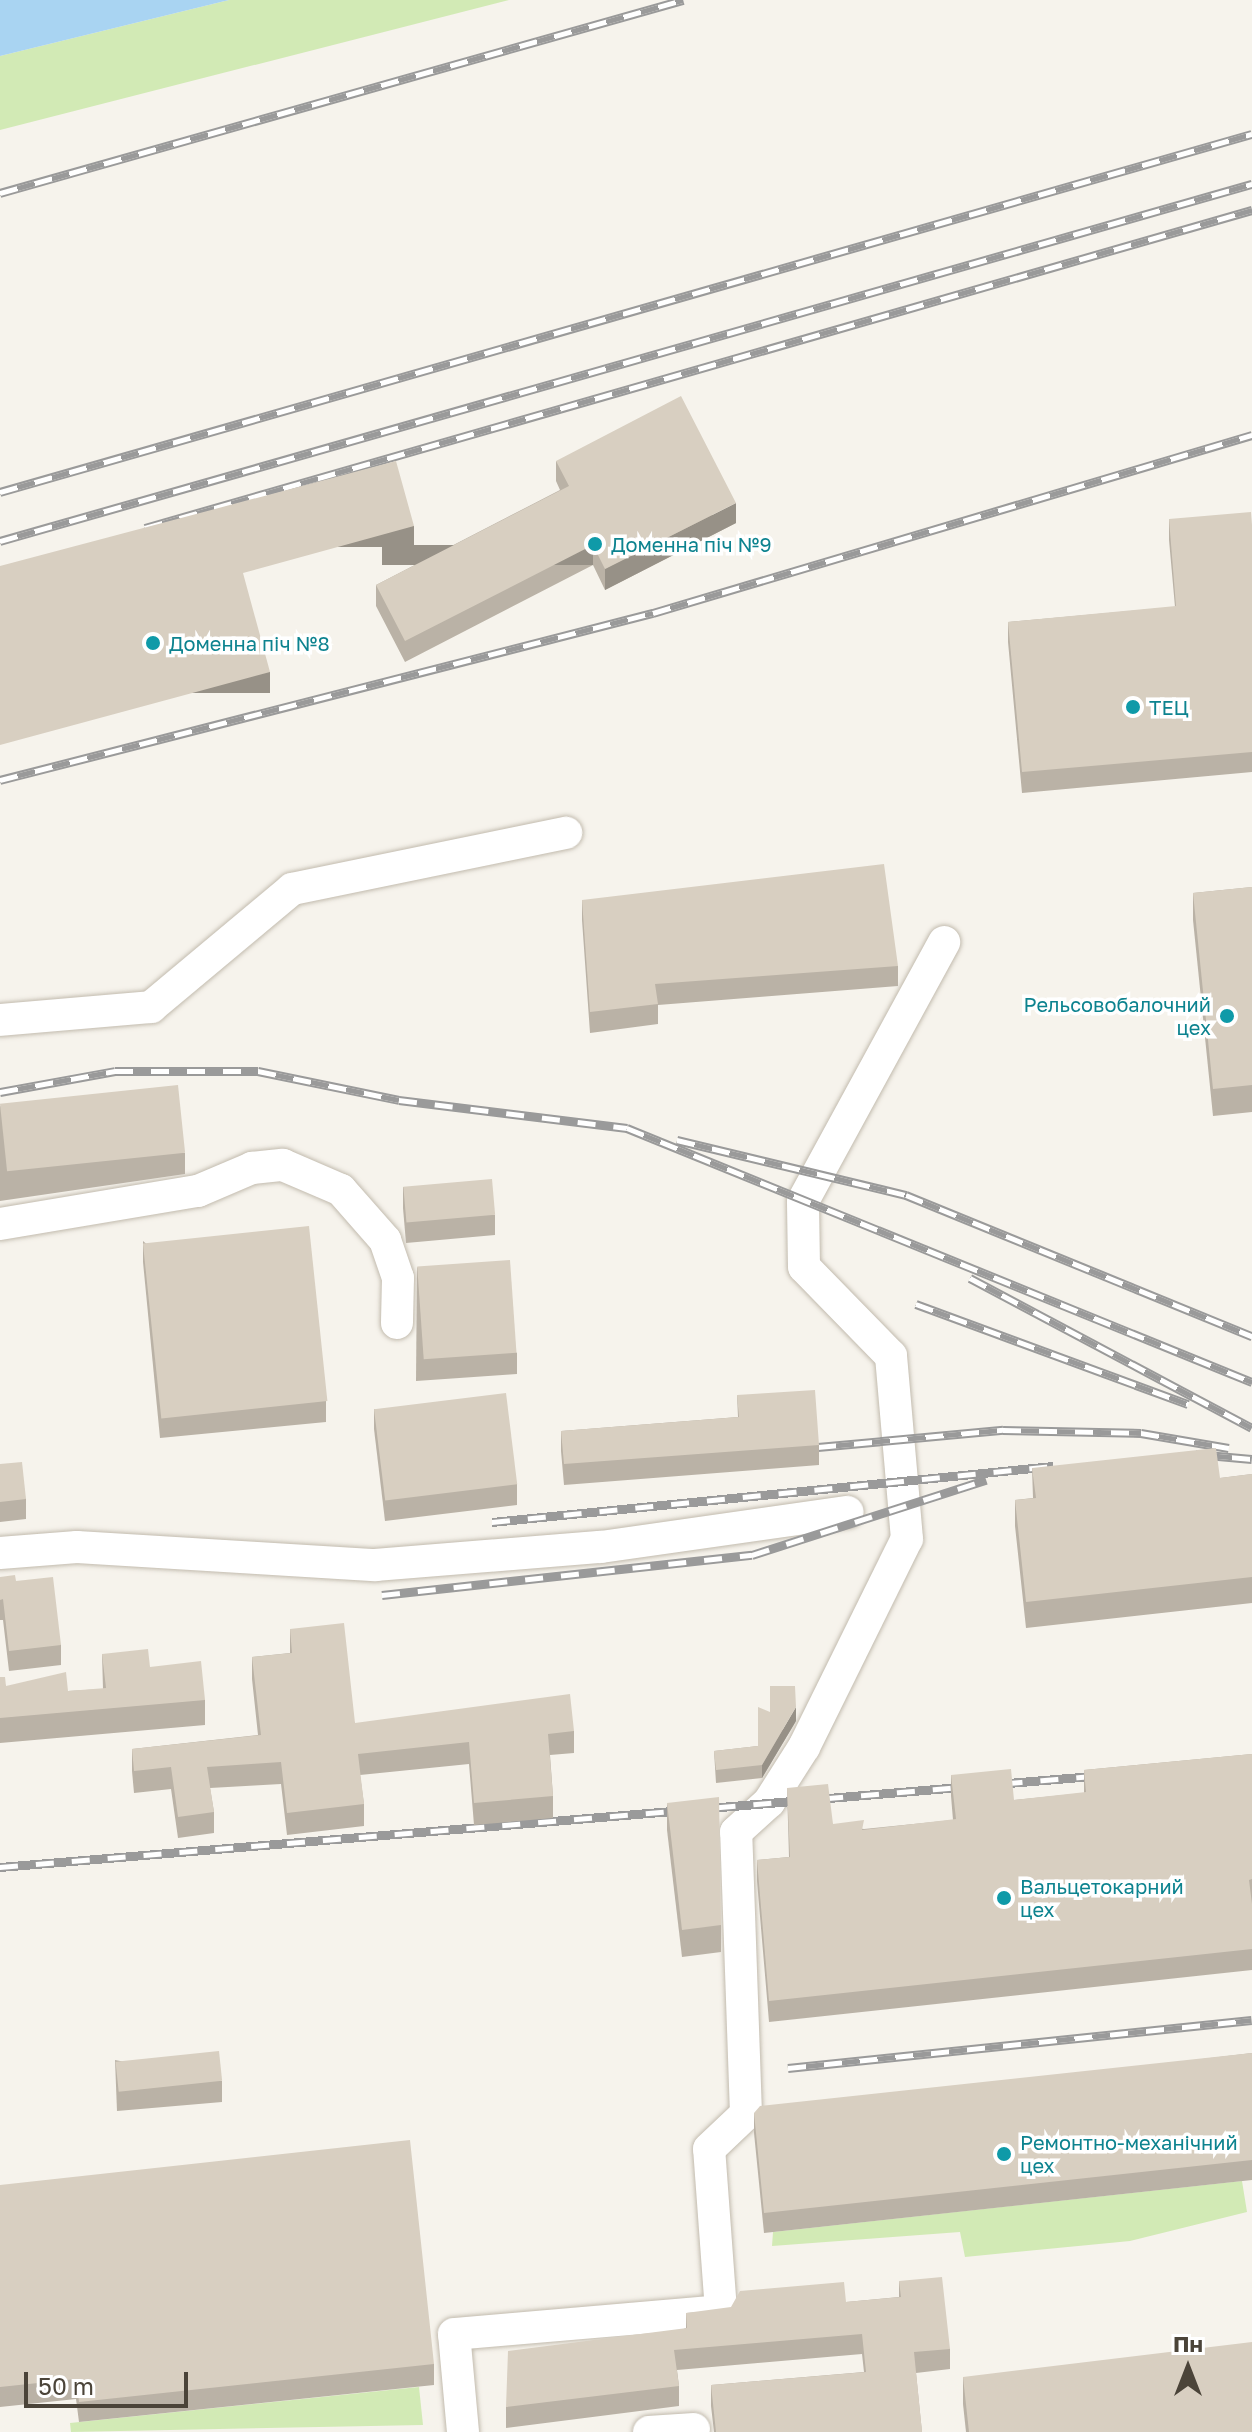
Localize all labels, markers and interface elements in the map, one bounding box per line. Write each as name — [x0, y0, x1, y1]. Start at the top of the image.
place label: Доменна піч №9 — [611, 532, 772, 556]
marker: Доменна піч №9 — [586, 535, 604, 553]
place label: Доменна піч №8 — [169, 631, 330, 655]
marker: Доменна піч №8 — [144, 634, 162, 652]
place label: ТЕЦ — [1149, 695, 1189, 719]
marker: ТЕЦ — [1124, 698, 1142, 716]
place label: Рельсовобалочний цех — [1024, 992, 1211, 1039]
marker: Рельсовобалочний цех — [1218, 1007, 1236, 1025]
place label: Вальцетокарний цех — [1020, 1874, 1184, 1921]
marker: Вальцетокарний цех — [995, 1889, 1013, 1907]
place label: Ремонтно-механічний цех — [1020, 2130, 1238, 2177]
marker: Ремонтно-механічний цех — [995, 2145, 1013, 2163]
north arrow — [1148, 2328, 1228, 2408]
text: Пн — [1173, 2330, 1203, 2357]
scale bar — [28, 2356, 192, 2406]
text: 50 m — [38, 2371, 94, 2400]

